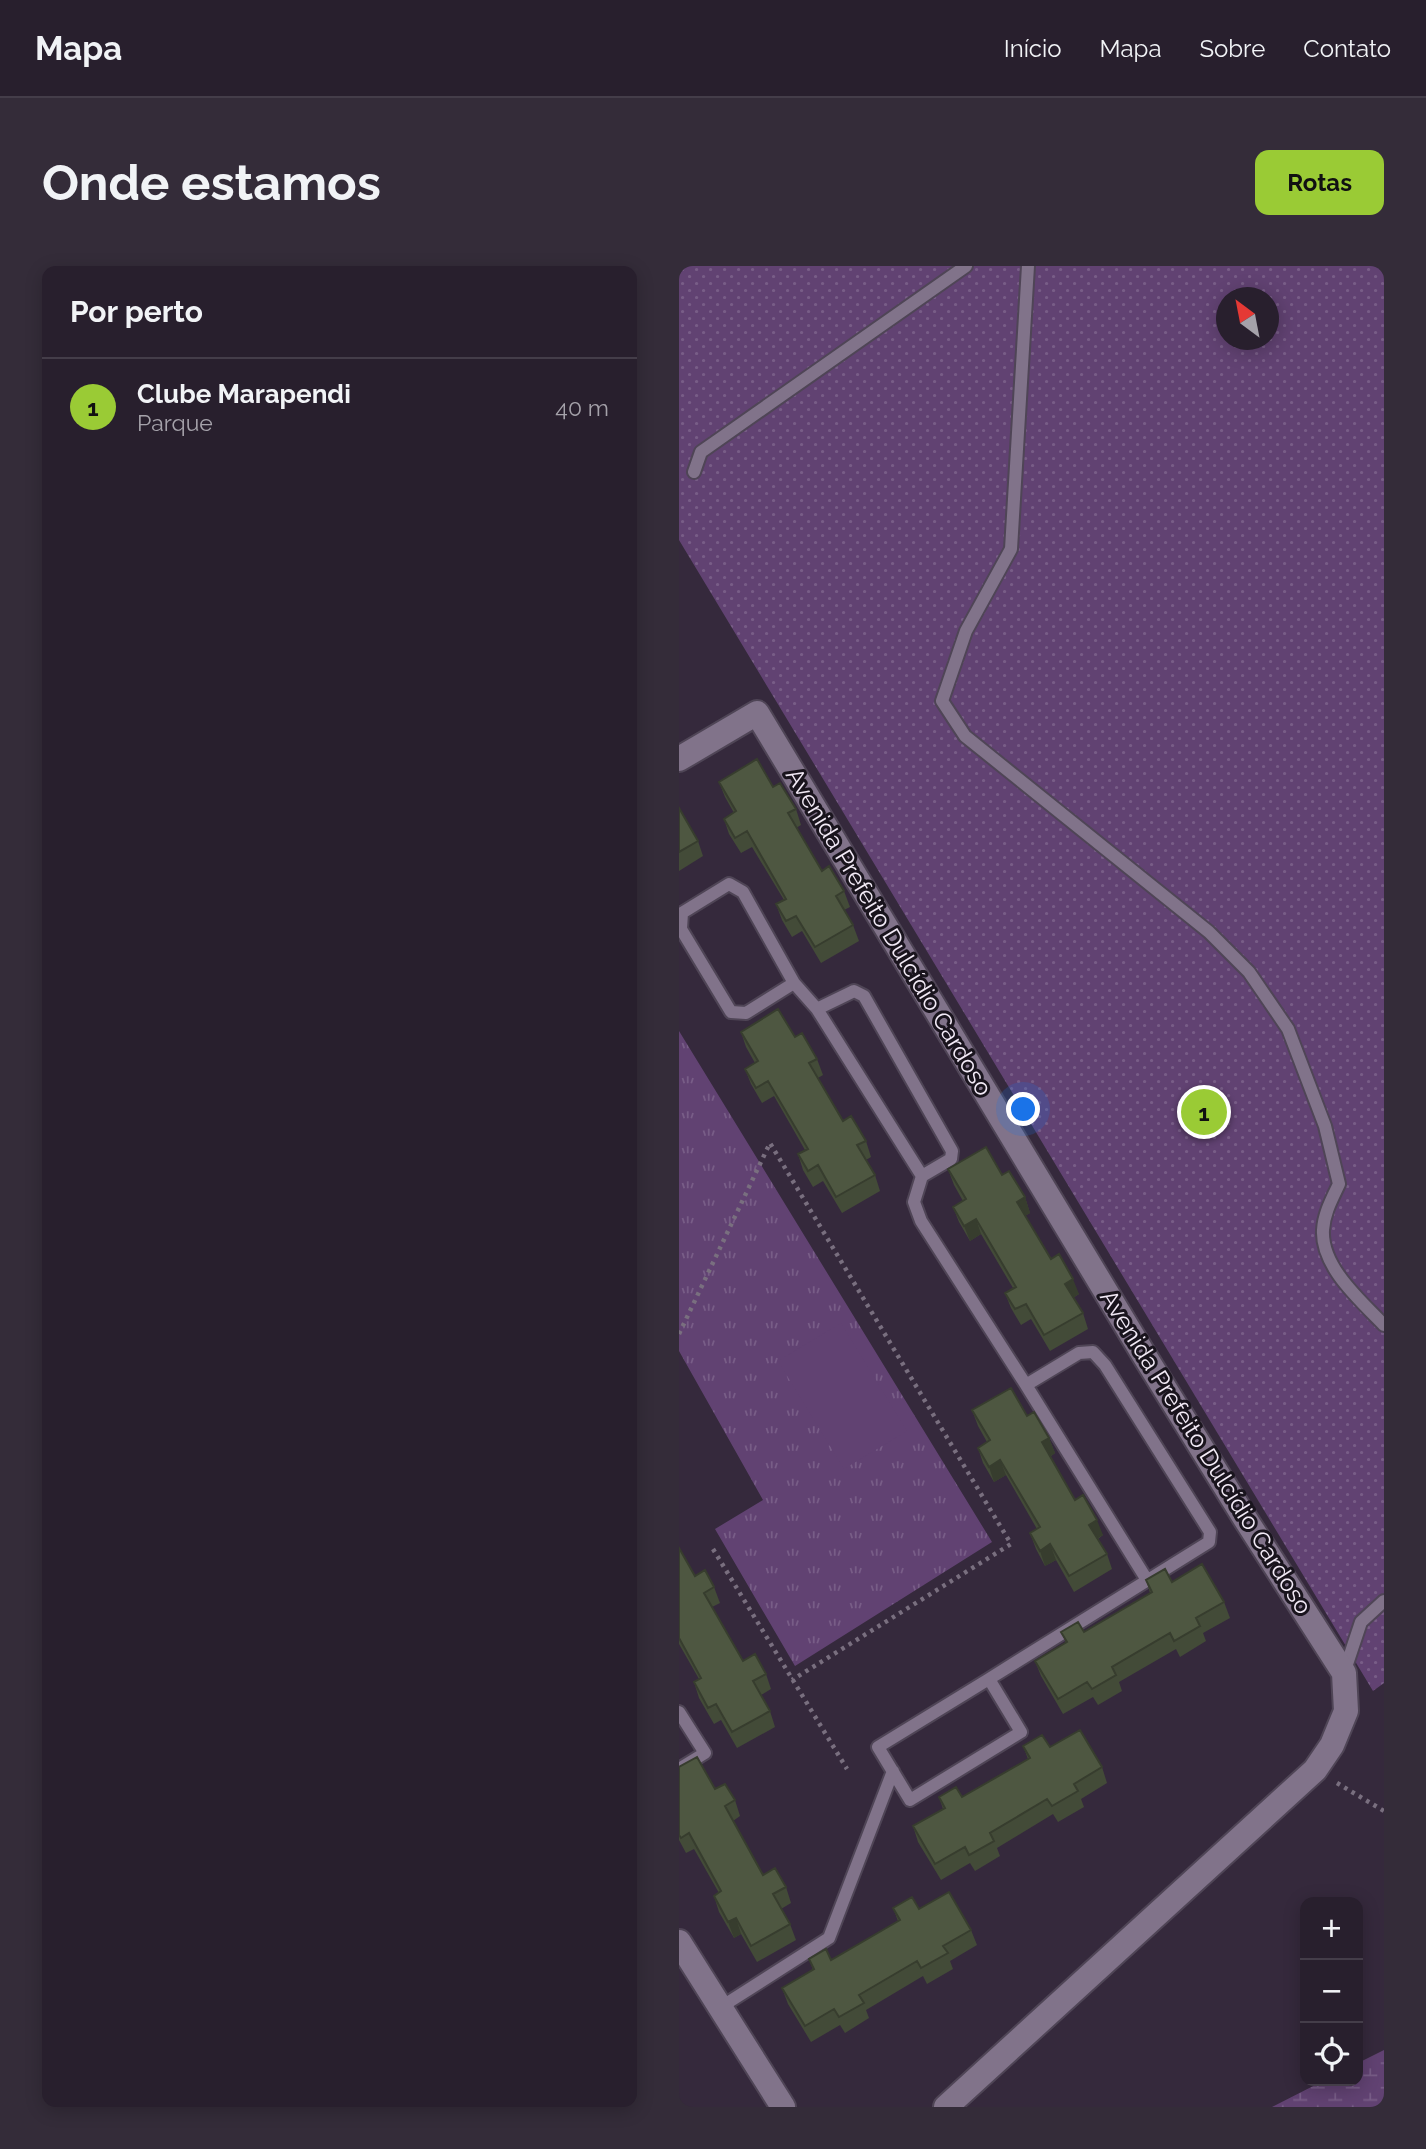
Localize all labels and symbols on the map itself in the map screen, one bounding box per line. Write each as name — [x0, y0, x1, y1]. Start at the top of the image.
north arrow — [1216, 287, 1279, 350]
street label: Avenida Prefeito Dulcídio Cardoso — [780, 763, 999, 1101]
pin: 1 — [1181, 1086, 1227, 1138]
your location — [1006, 1092, 1040, 1126]
street label: Avenida Prefeito Dulcídio Cardoso — [1094, 1284, 1319, 1619]

